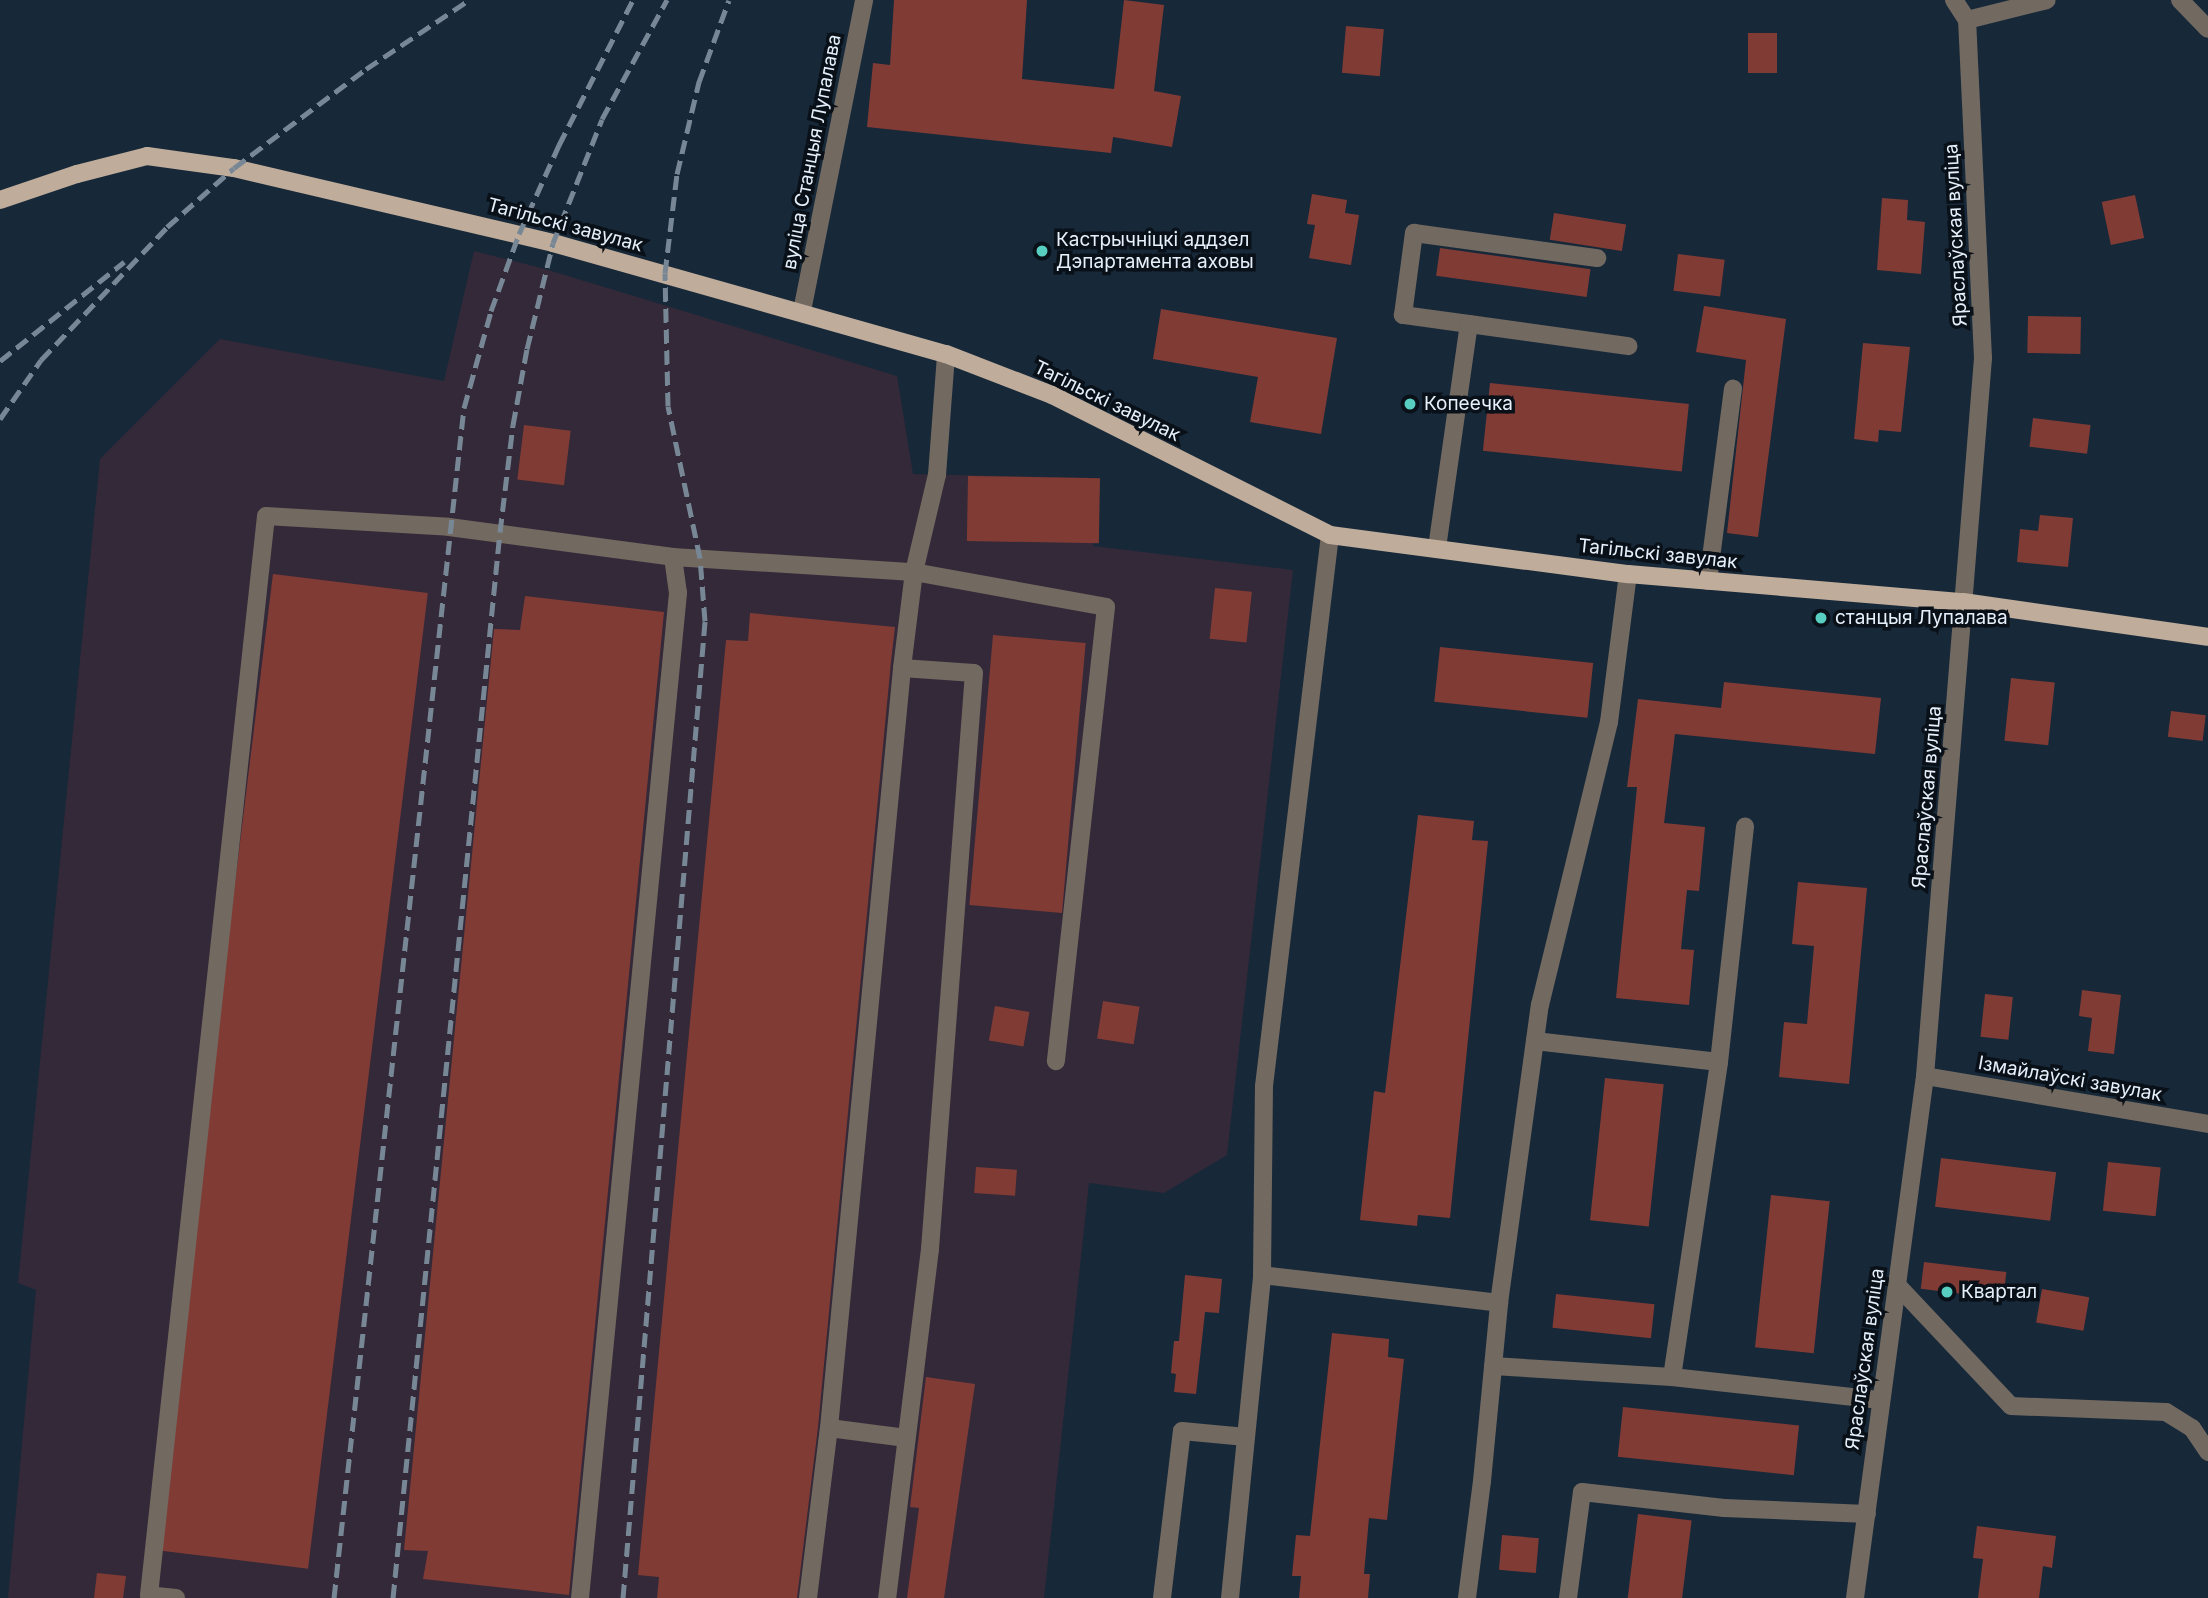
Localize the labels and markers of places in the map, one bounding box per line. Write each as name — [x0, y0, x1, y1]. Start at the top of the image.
place label: Кастрычніцкі аддзел Дэпартамента аховы — [1056, 229, 1254, 273]
marker: Кастрычніцкі аддзел Дэпартамента аховы — [1034, 243, 1050, 259]
place label: Копеечка — [1424, 393, 1513, 415]
marker: Копеечка — [1402, 396, 1418, 412]
place label: станцыя Лупалава — [1835, 607, 2008, 629]
marker: станцыя Лупалава — [1813, 610, 1829, 626]
place label: Квартал — [1961, 1281, 2037, 1303]
marker: Квартал — [1939, 1284, 1955, 1300]

